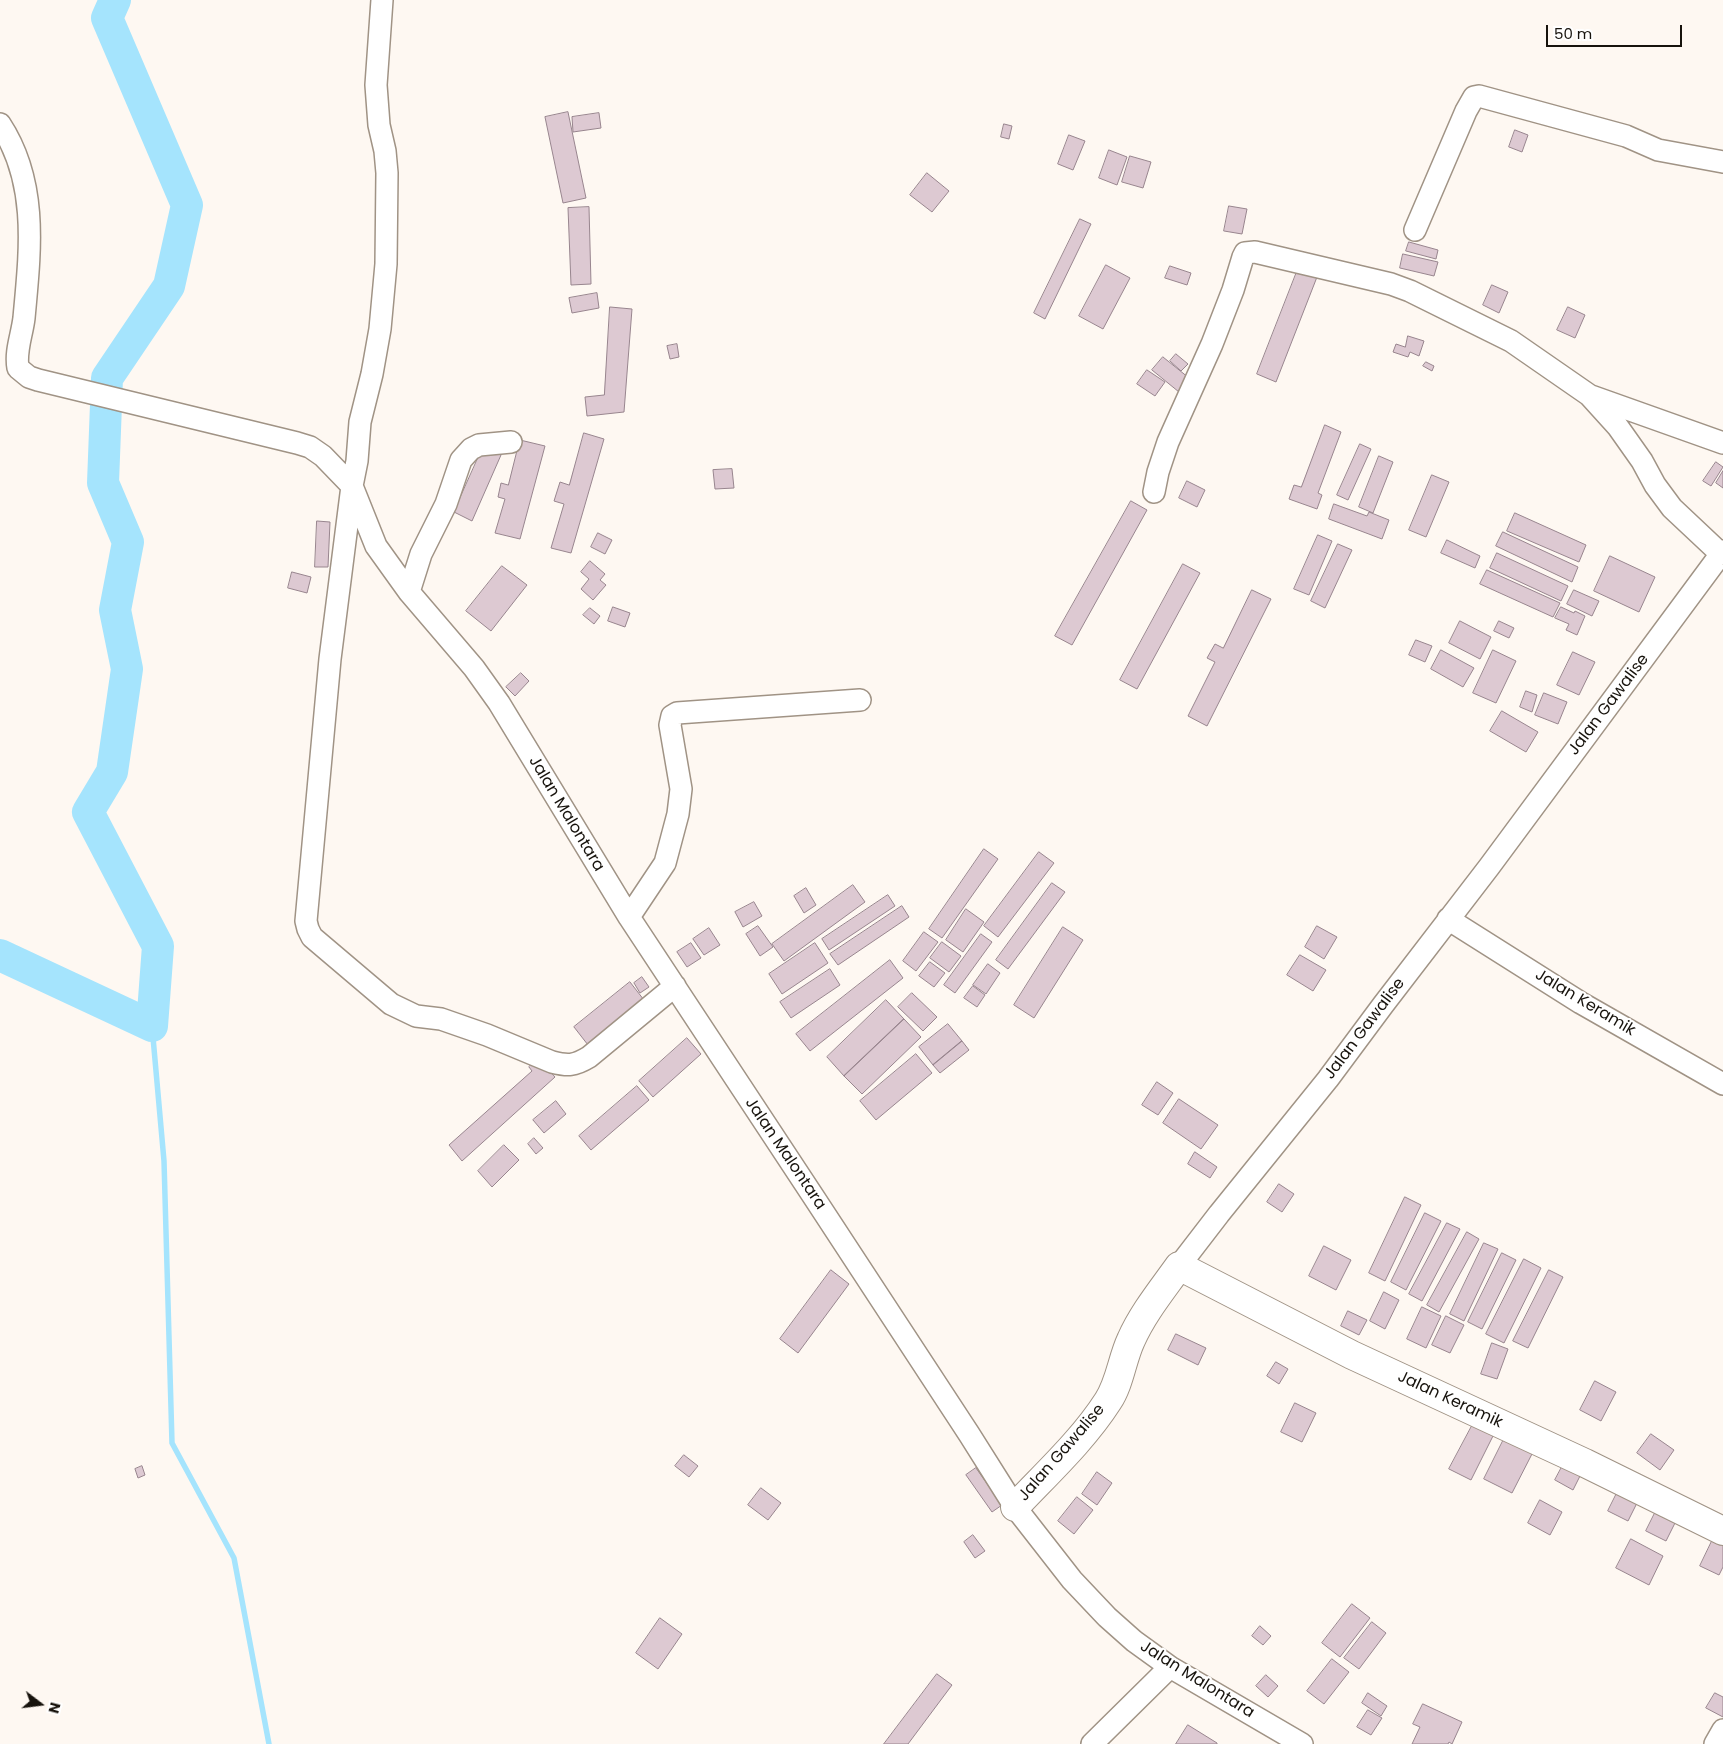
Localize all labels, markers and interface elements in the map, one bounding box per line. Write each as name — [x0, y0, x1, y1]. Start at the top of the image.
scale bar — [1548, 15, 1684, 47]
text: 50 m — [1554, 23, 1592, 44]
street label: Jalan Gawalise — [1565, 651, 1653, 759]
street label: Jalan Malontara — [524, 753, 608, 875]
street label: Jalan Keramik — [1531, 966, 1639, 1040]
street label: Jalan Gawalise — [1321, 975, 1409, 1083]
street label: Jalan Malontara — [740, 1094, 830, 1214]
street label: Jalan Keramik — [1395, 1367, 1505, 1433]
street label: Jalan Gawalise — [1015, 1401, 1109, 1505]
street label: Jalan Malontara — [1136, 1637, 1258, 1723]
north arrow — [15, 1679, 65, 1729]
text: N — [43, 1700, 66, 1716]

